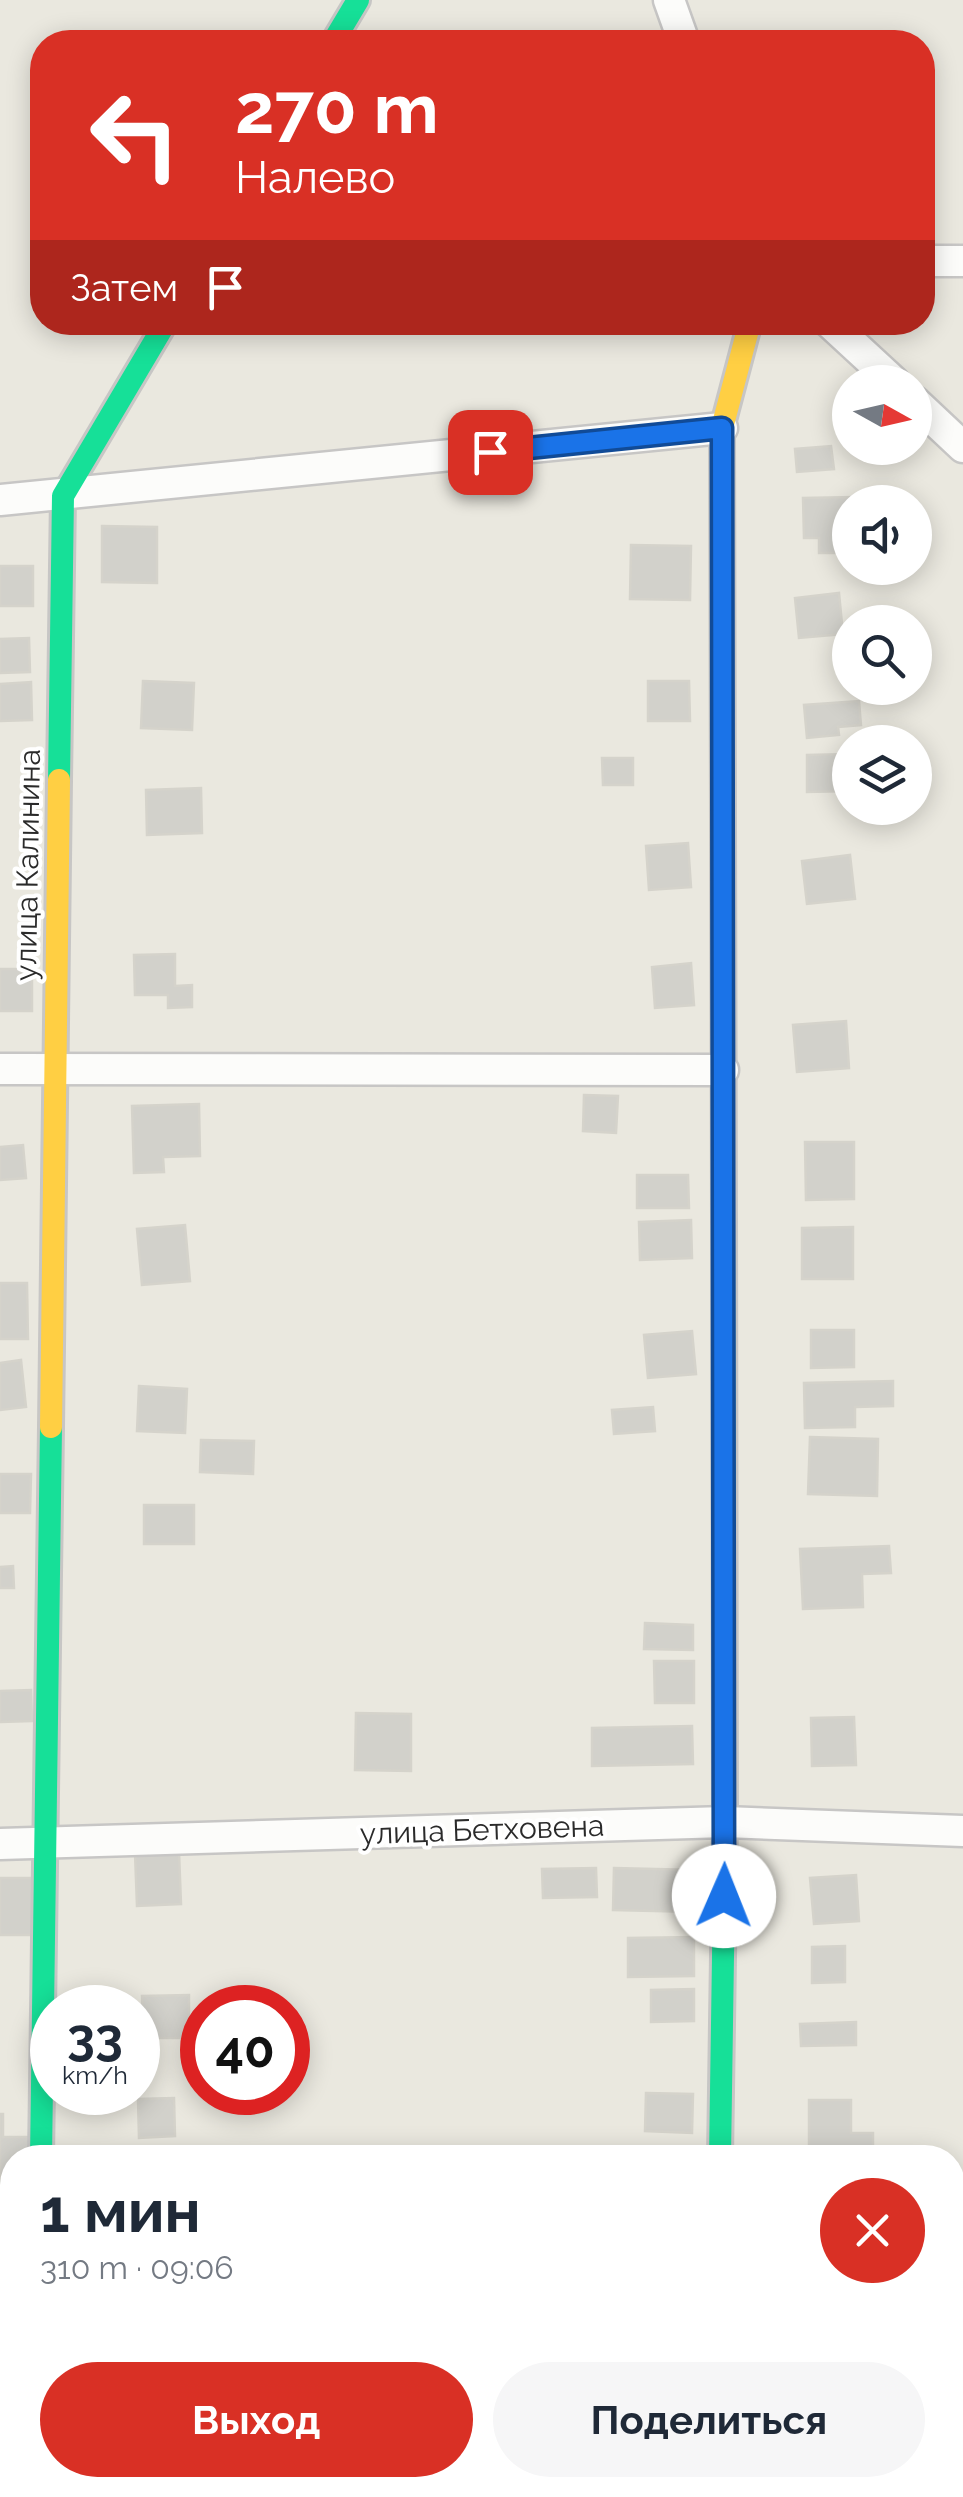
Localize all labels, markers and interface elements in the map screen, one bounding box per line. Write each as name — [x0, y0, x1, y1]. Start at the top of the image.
text: 270 m — [235, 67, 439, 149]
icon: left — [70, 70, 200, 200]
text: Налево — [235, 151, 395, 204]
icon: arrive — [198, 260, 253, 315]
text: Затем — [70, 265, 178, 310]
north arrow — [832, 365, 932, 465]
map controls — [832, 365, 932, 825]
pin — [448, 410, 533, 495]
icon: arrive — [463, 425, 518, 480]
button: sound — [832, 485, 932, 585]
button: search — [832, 605, 932, 705]
button: layers — [832, 725, 932, 825]
street label: улица Калинина — [8, 749, 47, 981]
street label: улица Бетховена — [359, 1808, 605, 1851]
position arrow — [672, 1844, 776, 1948]
speed limit sign: 40 — [180, 1985, 310, 2115]
text: 33 — [67, 2008, 123, 2067]
text: km/h — [62, 2060, 128, 2090]
text: 1 мин — [40, 2176, 201, 2246]
button: close — [820, 2178, 925, 2283]
text: 310 m · 09:06 — [40, 2249, 234, 2286]
button: Выход — [40, 2362, 473, 2477]
button: Поделиться — [493, 2362, 925, 2477]

